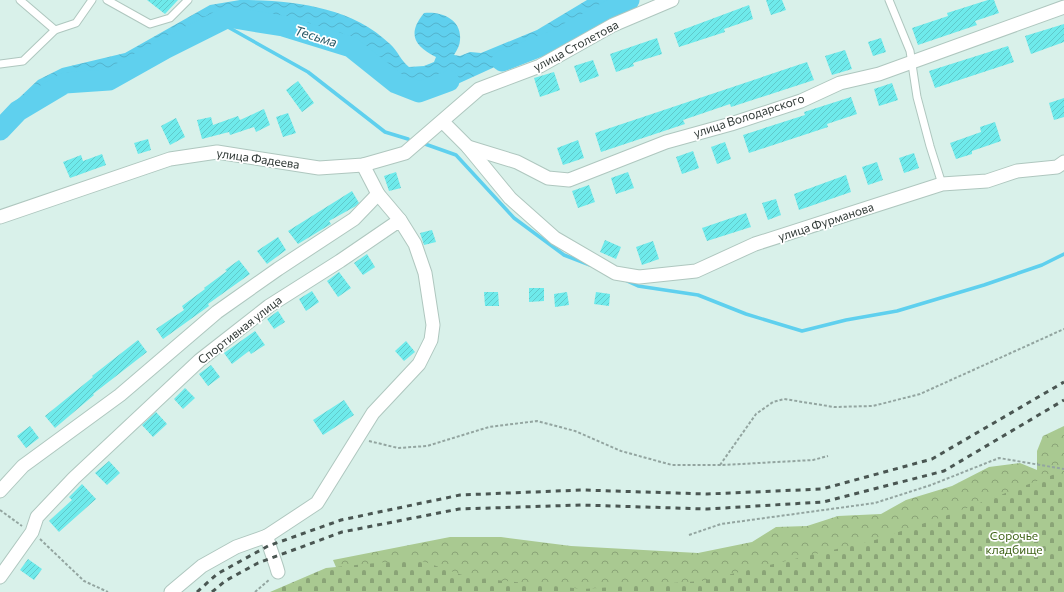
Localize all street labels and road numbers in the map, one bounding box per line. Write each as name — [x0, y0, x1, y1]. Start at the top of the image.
street label: улица Столетова — [531, 17, 620, 73]
street label: улица Володарского — [691, 90, 806, 140]
street label: улица Фадеева — [216, 145, 301, 171]
street label: улица Фурманова — [776, 199, 875, 243]
street label: Спортивная улица — [195, 292, 284, 366]

